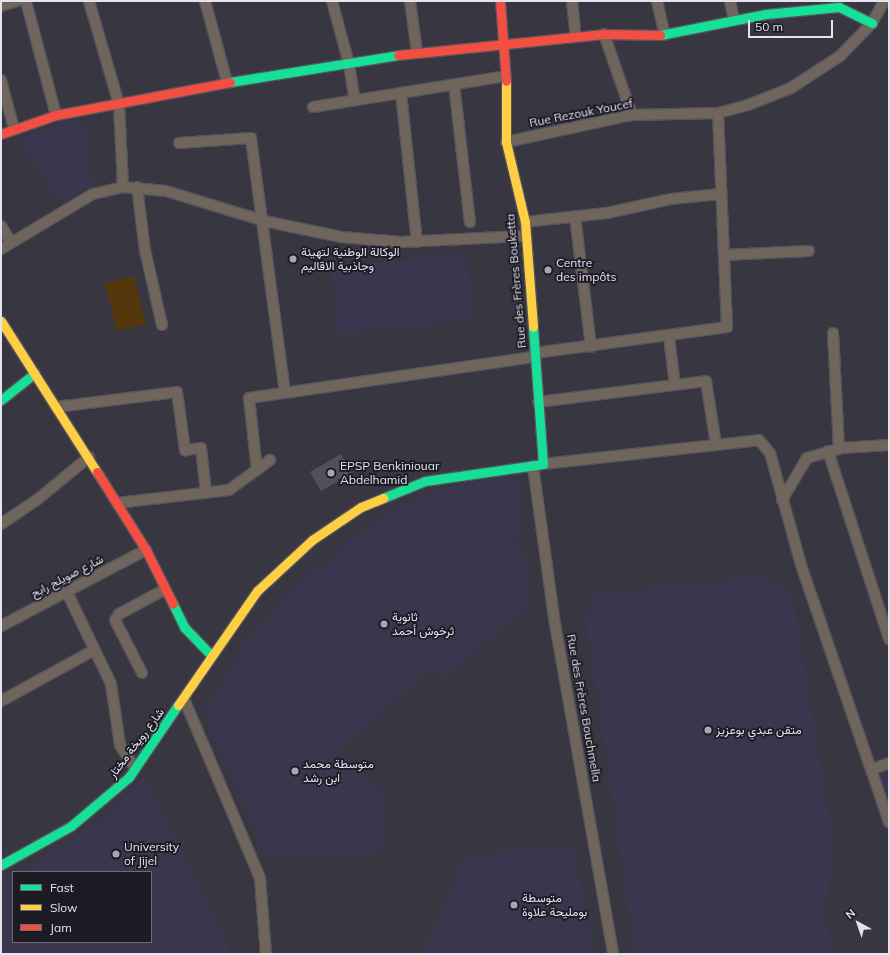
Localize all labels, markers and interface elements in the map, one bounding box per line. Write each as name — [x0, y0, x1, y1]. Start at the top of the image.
scale bar — [750, 12, 835, 38]
text: 50 m — [755, 19, 783, 34]
street label: Rue Rezouk Youcef — [528, 96, 634, 130]
street label: Rue des Frères Bouketta — [503, 213, 529, 349]
place label: الوكالة الوطنية لتهيئة وجاذبية الاقاليم — [301, 245, 400, 273]
marker: الوكالة الوطنية لتهيئة وجاذبية الاقاليم — [288, 254, 298, 264]
place label: Centre des impôts — [556, 256, 616, 284]
marker: Centre des impôts — [543, 265, 553, 275]
place label: EPSP Benkiniouar Abdelhamid — [340, 459, 439, 487]
marker: EPSP Benkiniouar Abdelhamid — [325, 467, 337, 479]
street label: شارع صويلح رابح — [28, 552, 106, 600]
place label: ثانوية ثرخوش أحمد — [392, 610, 454, 638]
marker: ثانوية ثرخوش أحمد — [379, 619, 389, 629]
street label: Rue des Frères Bouchmella — [564, 633, 604, 783]
street label: شارع رويخة مختار — [105, 705, 167, 781]
place label: متقن عبدي بوعزيز — [716, 723, 802, 737]
marker: متقن عبدي بوعزيز — [703, 725, 713, 735]
place label: متوسطة محمد ابن رشد — [303, 757, 374, 785]
marker: متوسطة محمد ابن رشد — [290, 766, 300, 776]
place label: University of Jijel — [124, 840, 179, 868]
marker: University of Jijel — [111, 849, 121, 859]
legend — [12, 871, 152, 943]
text: Fast — [50, 880, 74, 895]
place label: متوسطة بومليحة علاوة — [522, 891, 587, 919]
text: Slow — [50, 900, 78, 915]
marker: متوسطة بومليحة علاوة — [509, 900, 519, 910]
north arrow — [838, 903, 878, 943]
text: N — [843, 906, 858, 922]
text: Jam — [50, 920, 72, 935]

